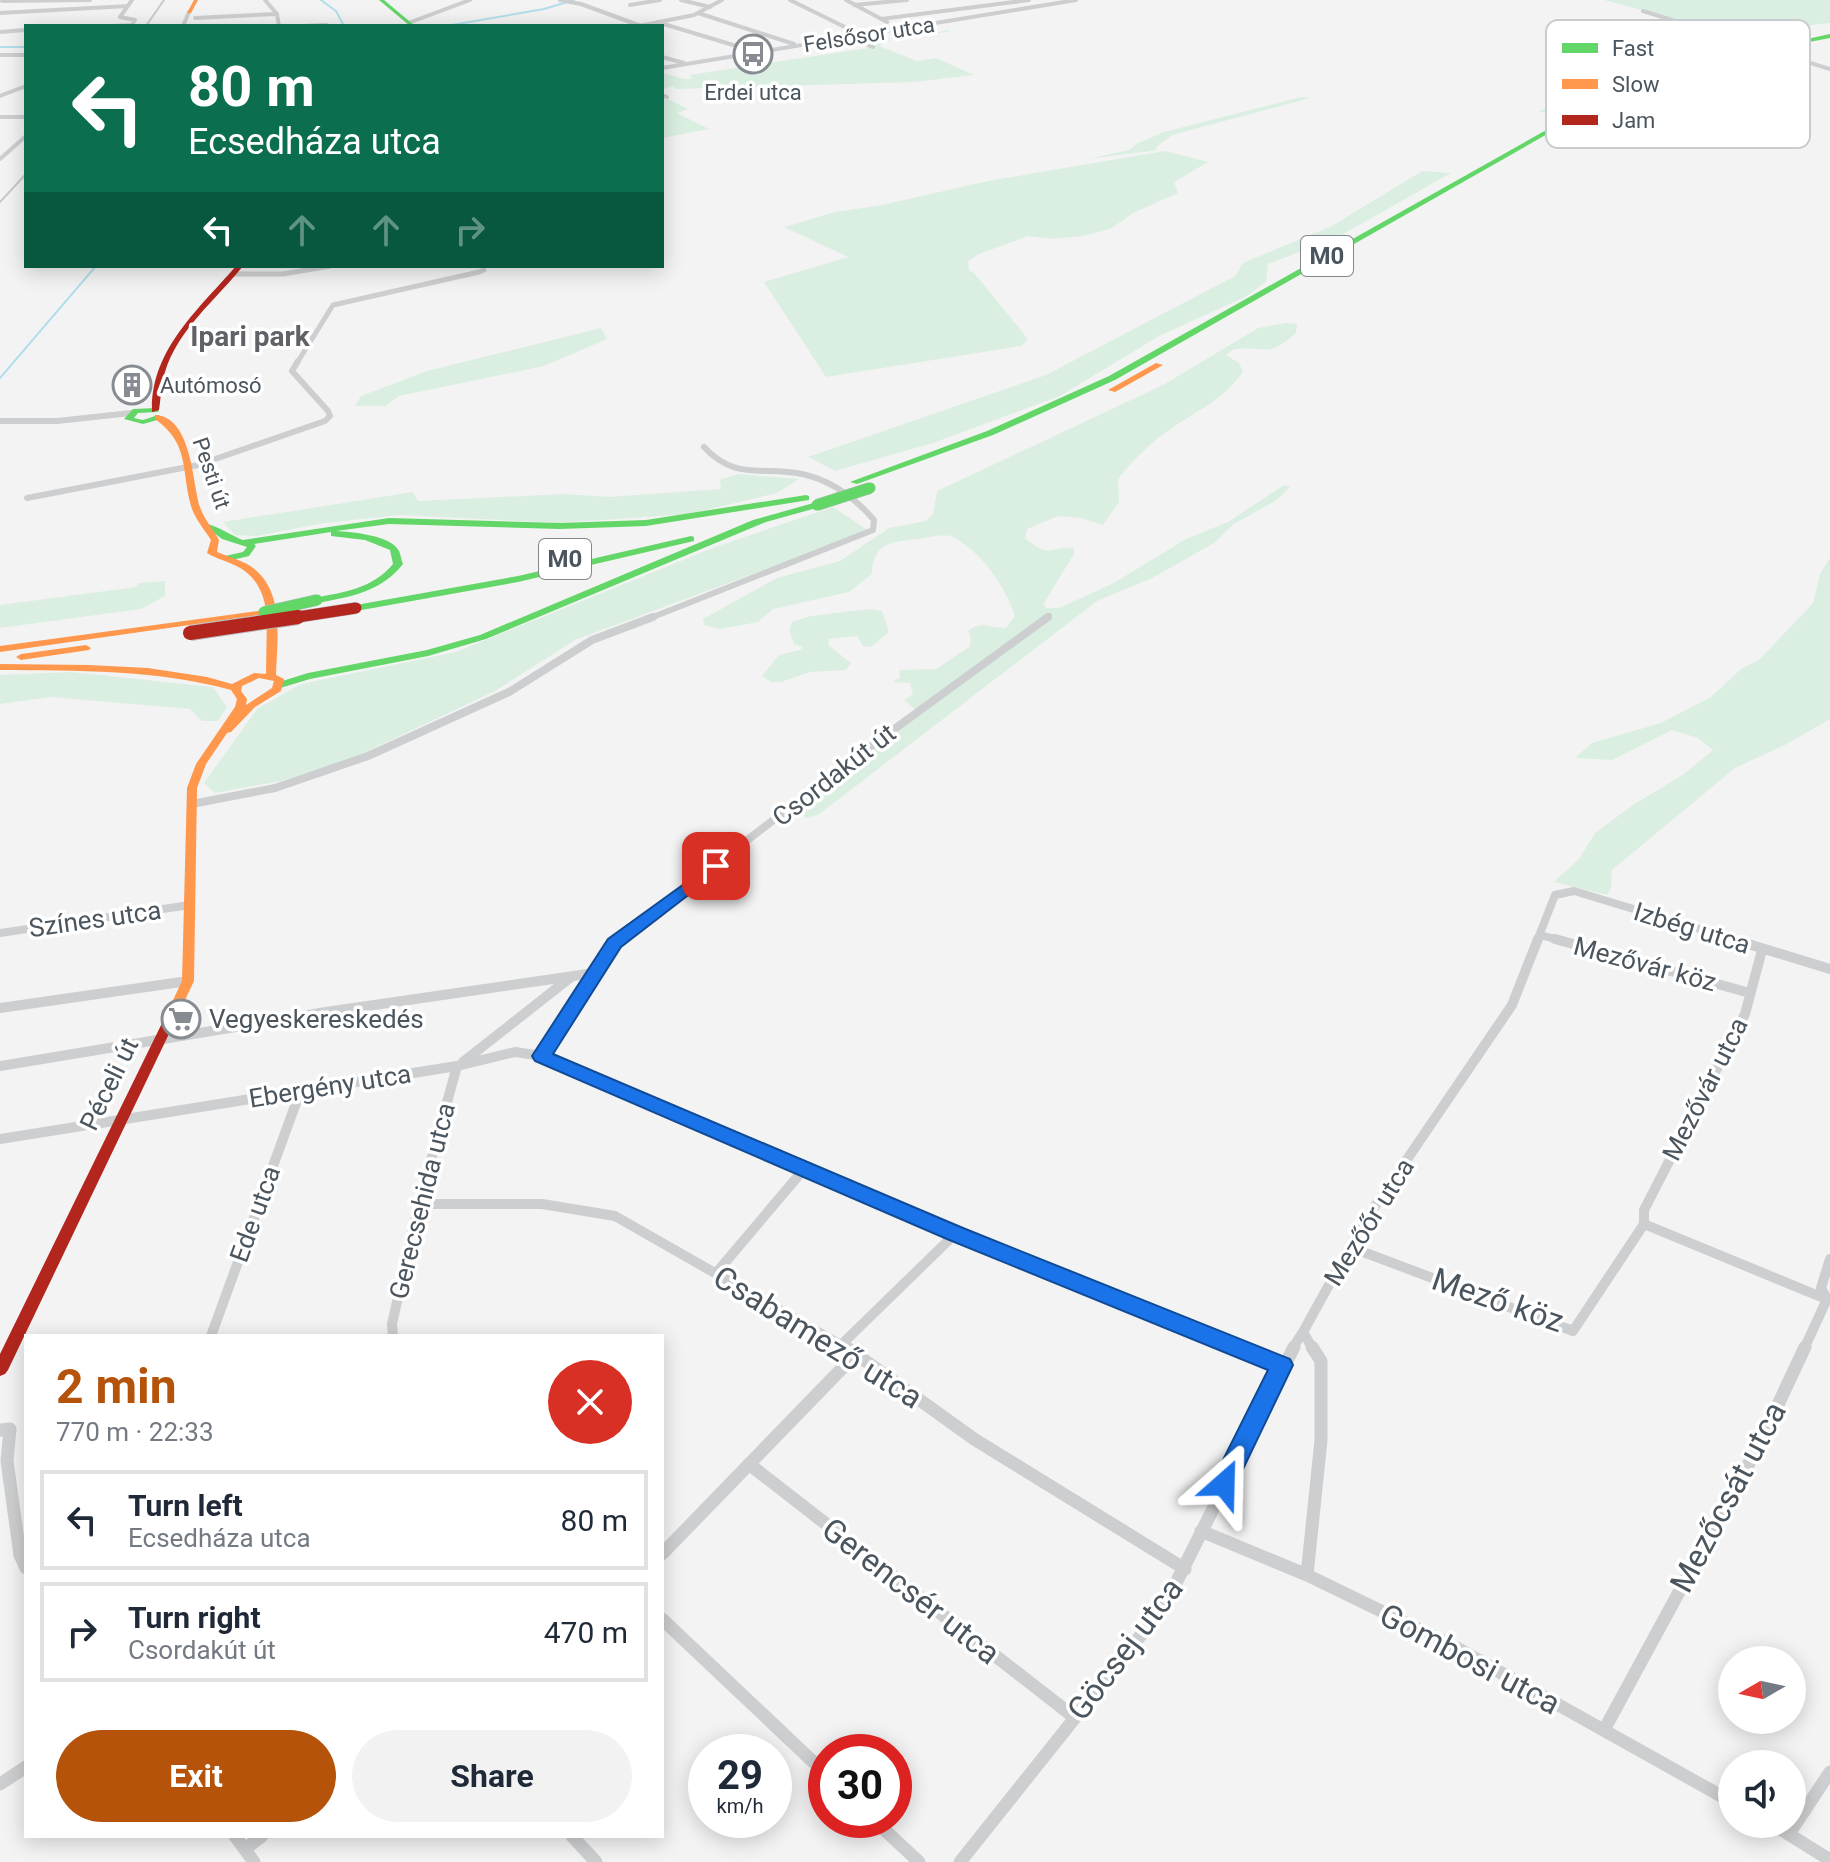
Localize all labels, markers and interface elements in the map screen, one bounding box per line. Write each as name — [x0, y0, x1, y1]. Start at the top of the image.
street label: Felsősor utca — [802, 12, 936, 57]
legend — [1546, 20, 1810, 148]
bus stop icon: Erdei utca — [732, 33, 774, 75]
text: Fast — [1612, 36, 1654, 61]
text: 80 m — [188, 54, 315, 120]
icon: left — [56, 56, 160, 160]
text: Slow — [1612, 72, 1660, 97]
place label: Erdei utca — [704, 80, 802, 105]
text: Jam — [1612, 108, 1655, 133]
text: Ecsedháza utca — [188, 121, 441, 163]
icon: left — [196, 208, 240, 252]
icon: ahead — [280, 208, 324, 252]
icon: ahead — [364, 208, 408, 252]
icon: right — [448, 208, 492, 252]
road number: M0 — [1301, 236, 1353, 276]
district label: Ipari park — [190, 320, 311, 353]
building icon: Autómosó — [111, 364, 153, 406]
place label: Autómosó — [160, 373, 262, 398]
street label: Pesti út — [188, 434, 235, 512]
road number: M0 — [539, 539, 591, 579]
street label: Csordakút út — [767, 718, 901, 832]
pin — [682, 832, 750, 900]
icon: arrive — [694, 844, 738, 888]
street label: Színes utca — [27, 895, 163, 943]
street label: Izbég utca — [1630, 896, 1754, 960]
street label: Mezővár köz — [1570, 931, 1720, 997]
supermarket icon: Vegyeskereskedés — [160, 998, 202, 1040]
place label: Vegyeskereskedés — [209, 1004, 424, 1034]
street label: Mezővár utca — [1656, 1013, 1754, 1165]
street label: Péceli út — [74, 1033, 144, 1135]
street label: Ebergény utca — [247, 1058, 413, 1114]
street label: Gerecsehida utca — [383, 1100, 461, 1302]
street label: Mezőőr utca — [1318, 1153, 1420, 1291]
street label: Ede utca — [224, 1162, 286, 1266]
street label: Csabamező utca — [706, 1257, 930, 1417]
street label: Mező köz — [1427, 1260, 1569, 1340]
text: 2 min — [56, 1358, 177, 1415]
button: close — [548, 1360, 632, 1444]
street label: Mezőcsát utca — [1662, 1395, 1794, 1599]
text: 770 m · 22:33 — [56, 1417, 214, 1447]
position arrow — [1182, 1442, 1266, 1526]
text: Turn left — [128, 1488, 243, 1523]
icon: left — [60, 1498, 104, 1542]
text: 80 m — [561, 1503, 628, 1538]
street label: Gerencsér utca — [814, 1510, 1008, 1672]
text: Ecsedháza utca — [128, 1523, 311, 1553]
street label: Göcsej utca — [1059, 1570, 1191, 1728]
street label: Gombosi utca — [1373, 1596, 1567, 1722]
text: Turn right — [128, 1600, 261, 1635]
icon: right — [60, 1610, 104, 1654]
text: 470 m — [544, 1615, 628, 1650]
text: Csordakút út — [128, 1635, 276, 1665]
north arrow — [1718, 1646, 1806, 1734]
map controls — [1718, 1646, 1806, 1838]
button: Exit — [56, 1730, 336, 1822]
button: Share — [352, 1730, 632, 1822]
speed limit sign: 30 — [808, 1734, 912, 1838]
button: sound — [1718, 1750, 1806, 1838]
text: 29 — [717, 1752, 763, 1799]
text: km/h — [717, 1794, 763, 1818]

